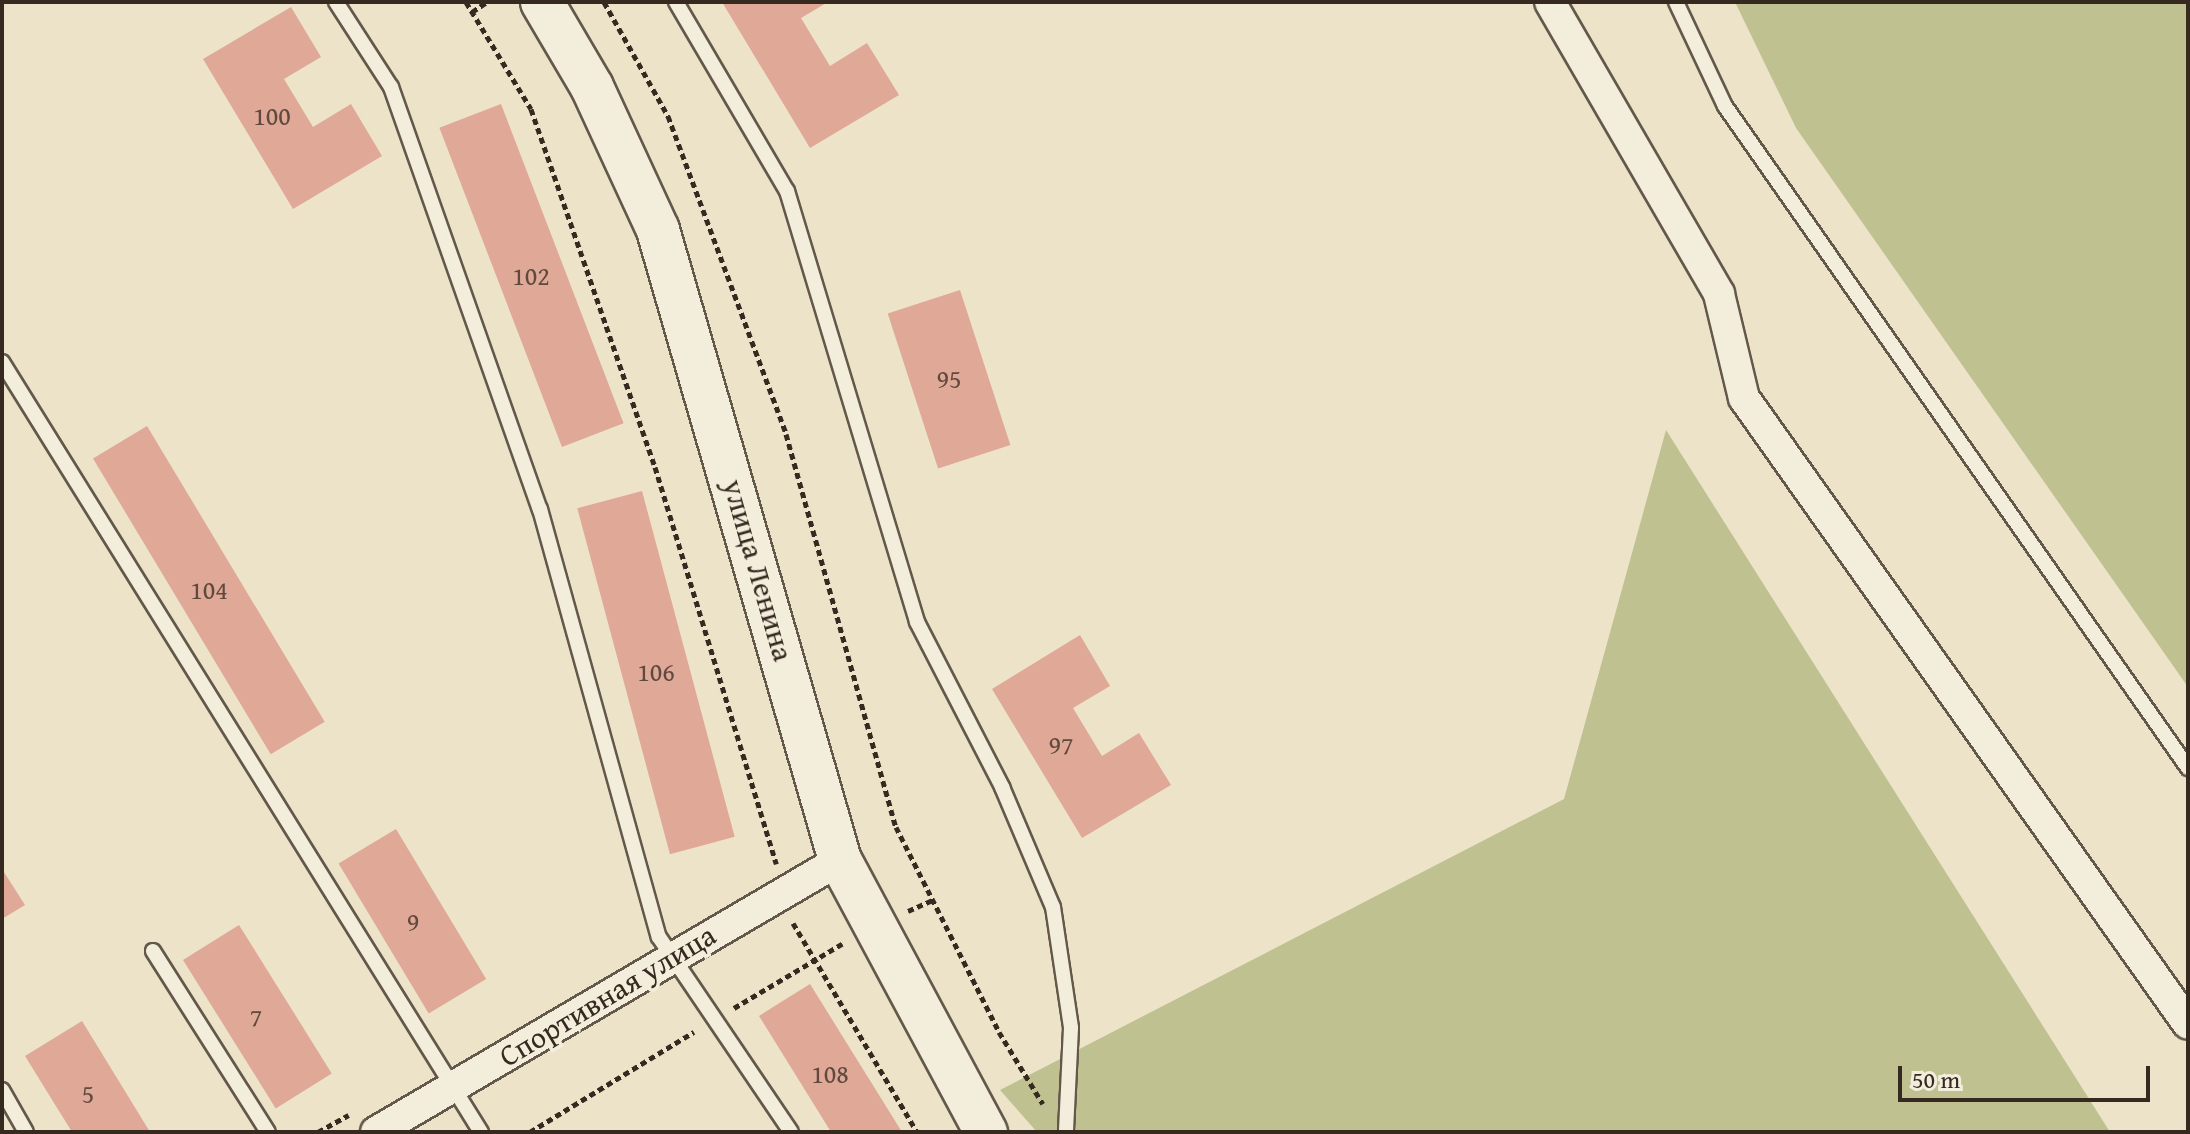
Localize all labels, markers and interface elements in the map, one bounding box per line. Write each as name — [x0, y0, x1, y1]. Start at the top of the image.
house number: 100 — [253, 100, 291, 132]
house number: 102 — [512, 260, 550, 292]
house number: 95 — [936, 363, 962, 395]
street label: улица Ленина — [716, 475, 802, 665]
house number: 104 — [190, 574, 228, 606]
house number: 106 — [637, 656, 675, 688]
house number: 97 — [1048, 729, 1074, 761]
house number: 9 — [407, 906, 419, 938]
street label: Спортивная улица — [492, 916, 722, 1074]
house number: 7 — [250, 1001, 262, 1033]
scale bar — [1902, 1050, 2154, 1100]
house number: 108 — [811, 1058, 849, 1090]
text: 50 m — [1912, 1062, 1960, 1097]
house number: 5 — [82, 1078, 94, 1110]

